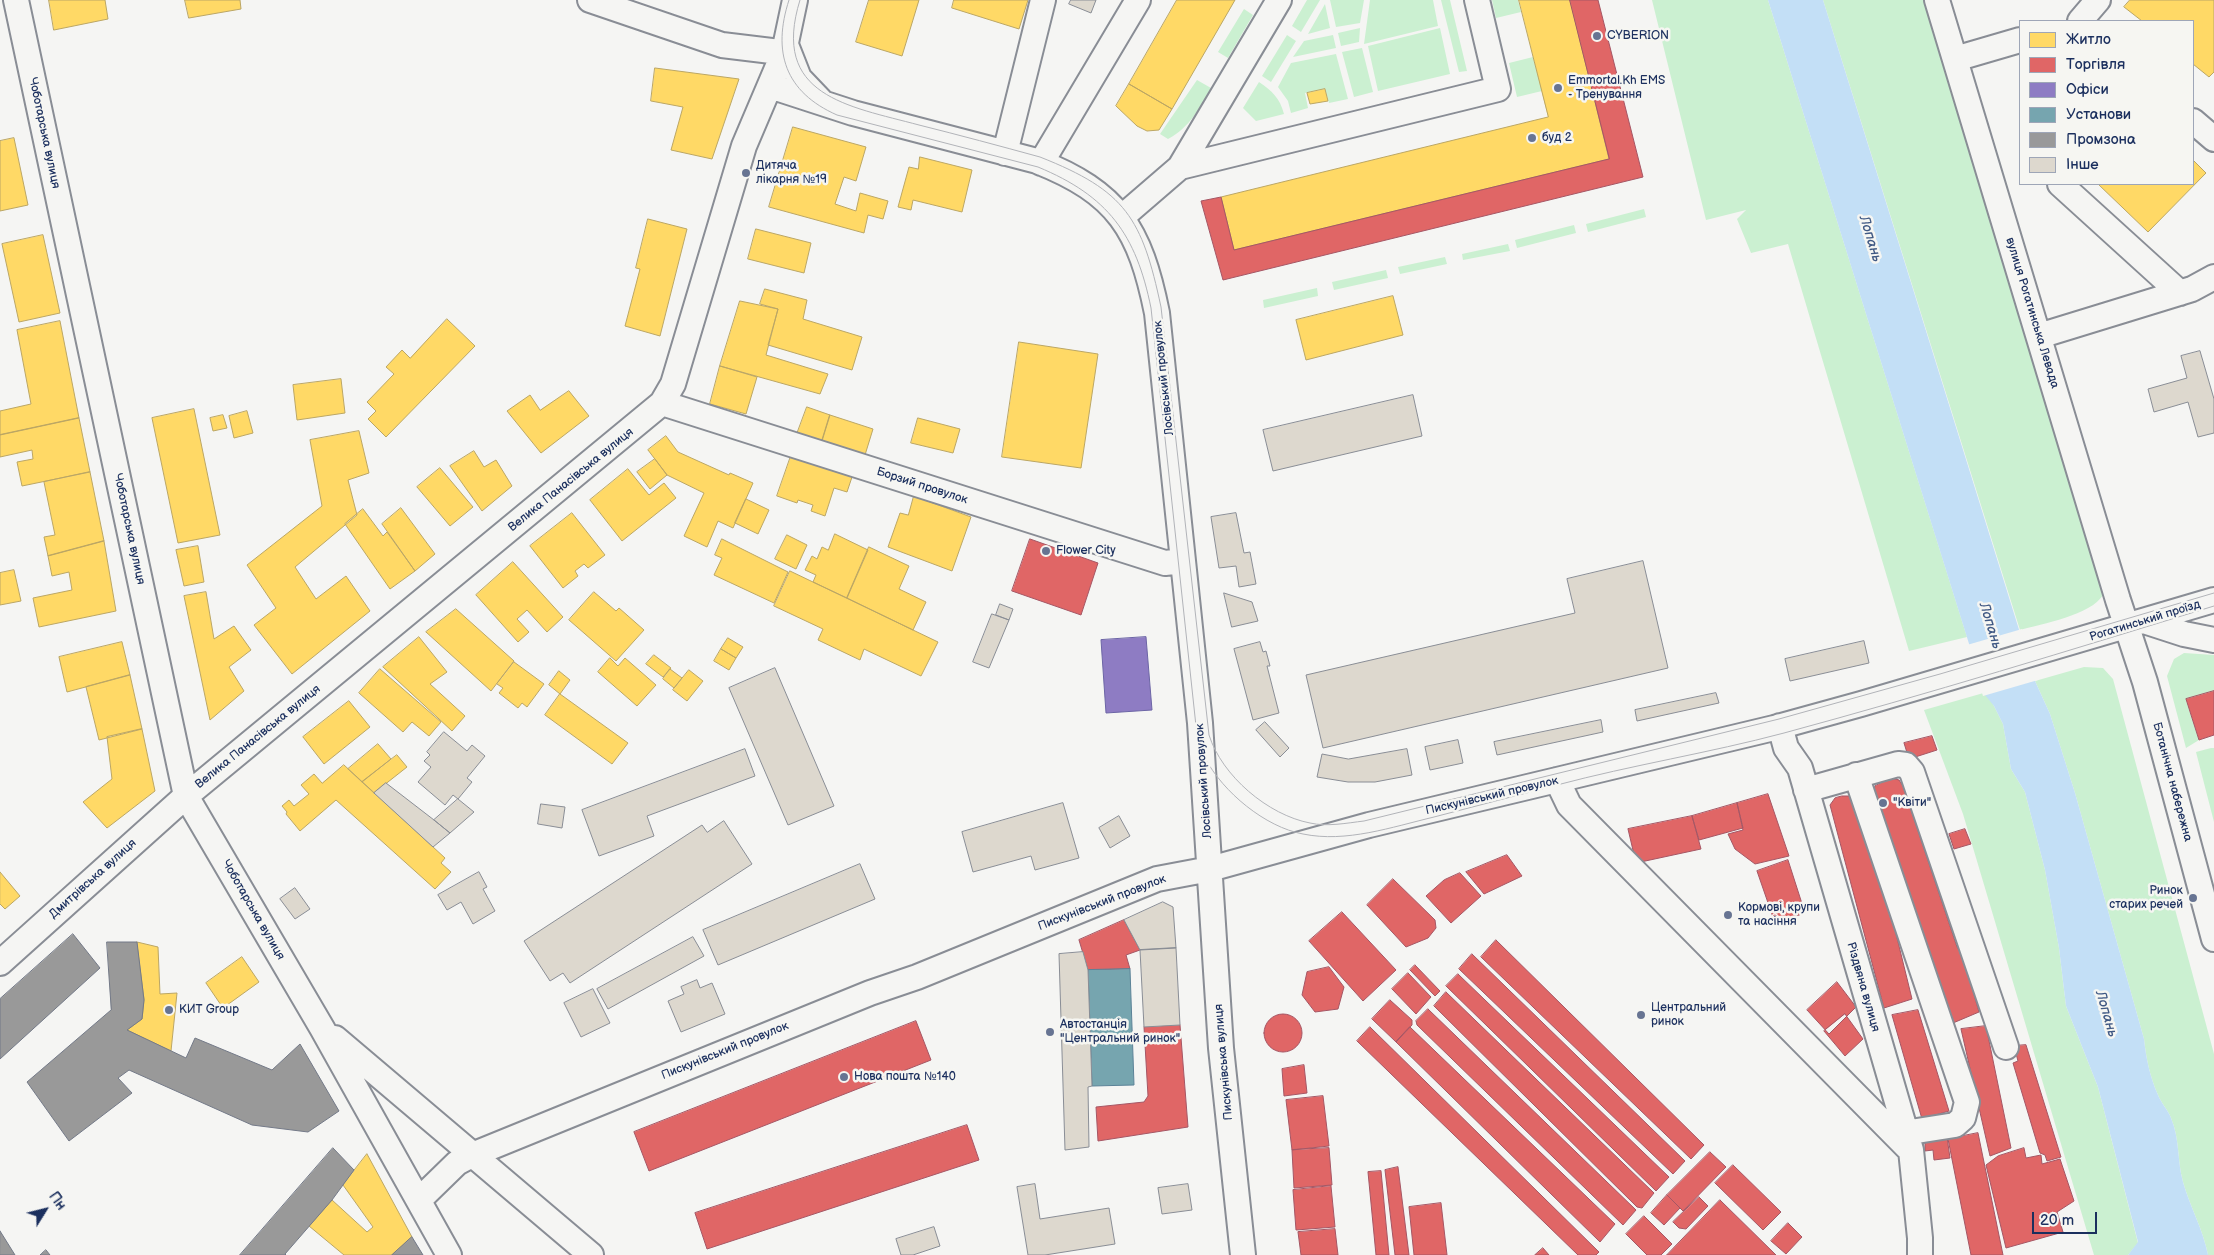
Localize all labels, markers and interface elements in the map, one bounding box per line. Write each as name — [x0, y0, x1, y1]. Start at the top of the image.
legend — [2019, 20, 2194, 185]
place label: CYBERION — [1607, 29, 1669, 43]
marker: CYBERION — [1591, 30, 1603, 42]
text: Житло — [2066, 30, 2111, 49]
text: Торгівля — [2066, 55, 2125, 74]
place label: Emmortal.Kh EMS - Тренування — [1568, 74, 1665, 102]
street label: Чоботарська вулиця — [25, 76, 63, 190]
text: Офіси — [2066, 80, 2109, 99]
marker: Emmortal.Kh EMS - Тренування — [1552, 82, 1564, 94]
text: Установи — [2066, 105, 2131, 124]
text: Промзона — [2066, 130, 2136, 149]
place label: буд 2 — [1542, 131, 1572, 145]
marker: буд 2 — [1526, 132, 1538, 144]
text: Інше — [2066, 155, 2099, 174]
place label: Дитяча лікарня №19 — [756, 159, 827, 187]
marker: Дитяча лікарня №19 — [740, 167, 752, 179]
water label: Лопань — [1855, 214, 1885, 264]
street label: вулиця Рогатинська Левада — [2002, 236, 2062, 390]
street label: Лосівський провулок — [1151, 320, 1177, 436]
street label: Велика Панасівська вулиця — [506, 425, 636, 535]
street label: Борзий провулок — [875, 464, 969, 508]
street label: Чоботарська вулиця — [110, 472, 148, 586]
place label: Flower City — [1056, 544, 1116, 558]
marker: Flower City — [1040, 545, 1052, 557]
street label: Рогатинський проїзд — [2088, 597, 2202, 645]
water label: Лопань — [1975, 601, 2005, 651]
street label: Велика Панасівська вулиця — [193, 682, 323, 792]
street label: Ботанічна набережна — [2149, 721, 2195, 843]
street label: Лосівський провулок — [1193, 723, 1215, 839]
street label: Пискунівський провулок — [1424, 774, 1560, 818]
place label: "Квіти" — [1893, 796, 1931, 810]
marker: "Квіти" — [1877, 797, 1889, 809]
street label: Дмитрівська вулиця — [47, 836, 139, 922]
street label: Чоботарська вулиця — [218, 857, 288, 963]
street label: Пискунівський провулок — [1036, 872, 1168, 934]
place label: Ринок старих речей — [2109, 884, 2183, 912]
marker: Ринок старих речей — [2187, 892, 2199, 904]
place label: Кормові, крупи та насіння — [1738, 901, 1820, 929]
marker: Кормові, крупи та насіння — [1722, 909, 1734, 921]
street label: Різдвяна вулиця — [1843, 940, 1883, 1034]
water label: Лопань — [2091, 989, 2121, 1039]
place label: Центральний ринок — [1651, 1001, 1726, 1029]
place label: КИТ Group — [179, 1003, 239, 1017]
street label: Пискунівська вулиця — [1212, 1003, 1236, 1121]
marker: КИТ Group — [163, 1004, 175, 1016]
marker: Центральний ринок — [1635, 1009, 1647, 1021]
place label: Автостанція "Центральний ринок" — [1060, 1018, 1180, 1046]
street label: Пискунівський провулок — [659, 1019, 791, 1083]
marker: Автостанція "Центральний ринок" — [1044, 1026, 1056, 1038]
place label: Нова пошта №140 — [854, 1070, 956, 1084]
marker: Нова пошта №140 — [838, 1071, 850, 1083]
north arrow — [20, 1185, 70, 1235]
text: Пн — [45, 1188, 70, 1213]
scale bar — [2034, 1202, 2099, 1234]
text: 20 m — [2040, 1211, 2074, 1230]

